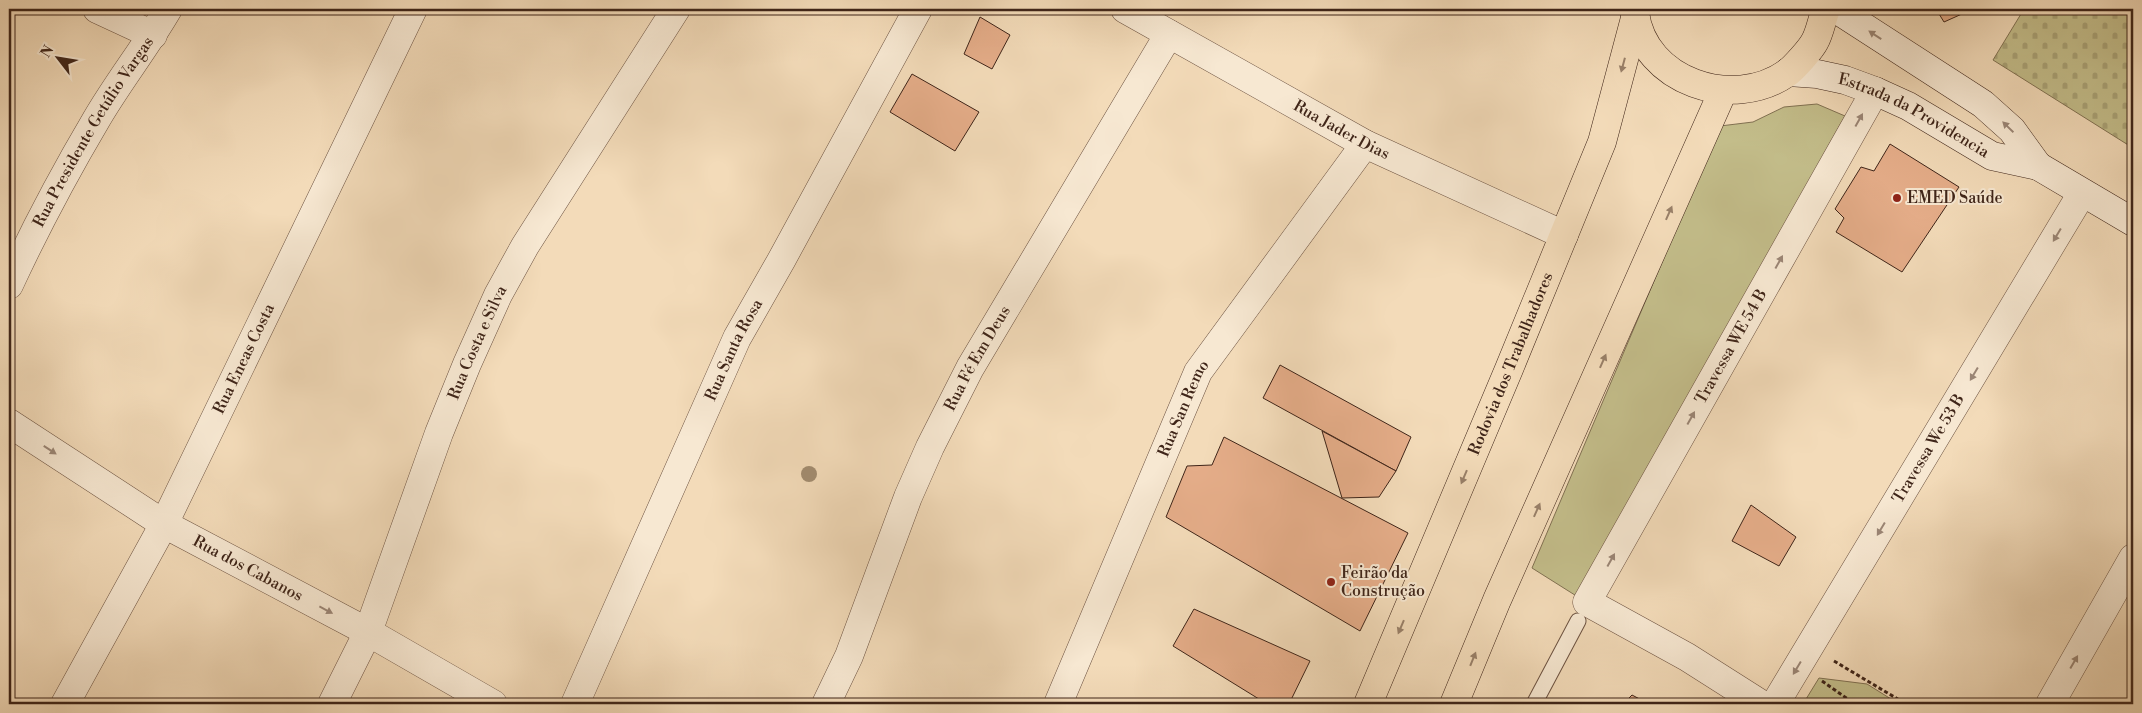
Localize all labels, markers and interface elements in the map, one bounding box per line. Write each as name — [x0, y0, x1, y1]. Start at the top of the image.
one-way arrow — [1868, 30, 1881, 40]
north arrow — [32, 32, 82, 82]
street label: Rua Presidente Getúlio Vargas — [29, 33, 158, 231]
text: N — [37, 42, 58, 61]
one-way arrow — [1619, 58, 1627, 73]
street label: Estrada da Providencia — [1837, 69, 1994, 163]
street label: Rua Jader Dias — [1290, 96, 1393, 164]
one-way arrow — [1855, 113, 1863, 128]
one-way arrow — [2003, 121, 2015, 133]
place label: EMED Saúde — [1907, 188, 2003, 208]
marker: EMED Saúde — [1891, 192, 1903, 204]
one-way arrow — [1666, 206, 1674, 220]
one-way arrow — [2052, 228, 2061, 241]
one-way arrow — [1775, 255, 1784, 268]
street label: Rodovia dos Trabalhadores — [1464, 269, 1557, 458]
street label: Rua Costa e Silva — [444, 281, 512, 403]
street label: Travessa WE 54 B — [1691, 286, 1771, 408]
street label: Rua Santa Rosa — [700, 295, 767, 404]
street label: Rua Eneas Costa — [209, 300, 279, 417]
street label: Rua Fé Em Deus — [940, 302, 1015, 414]
one-way arrow — [1599, 354, 1607, 368]
street label: Rua San Remo — [1153, 356, 1214, 460]
one-way arrow — [1969, 368, 1978, 381]
street label: Travessa We 53 B — [1888, 390, 1969, 507]
one-way arrow — [1686, 412, 1695, 425]
one-way arrow — [43, 445, 56, 455]
one-way arrow — [1459, 470, 1467, 484]
one-way arrow — [1533, 503, 1541, 517]
one-way arrow — [1876, 522, 1885, 535]
street label: Rua dos Cabanos — [189, 531, 307, 606]
one-way arrow — [1606, 553, 1615, 567]
place label: Feirão da Construção — [1341, 563, 1425, 601]
marker: Feirão da Construção — [1325, 576, 1337, 588]
one-way arrow — [319, 606, 334, 614]
one-way arrow — [1396, 620, 1404, 634]
one-way arrow — [1469, 652, 1477, 666]
one-way arrow — [2069, 655, 2078, 668]
one-way arrow — [1792, 661, 1801, 674]

